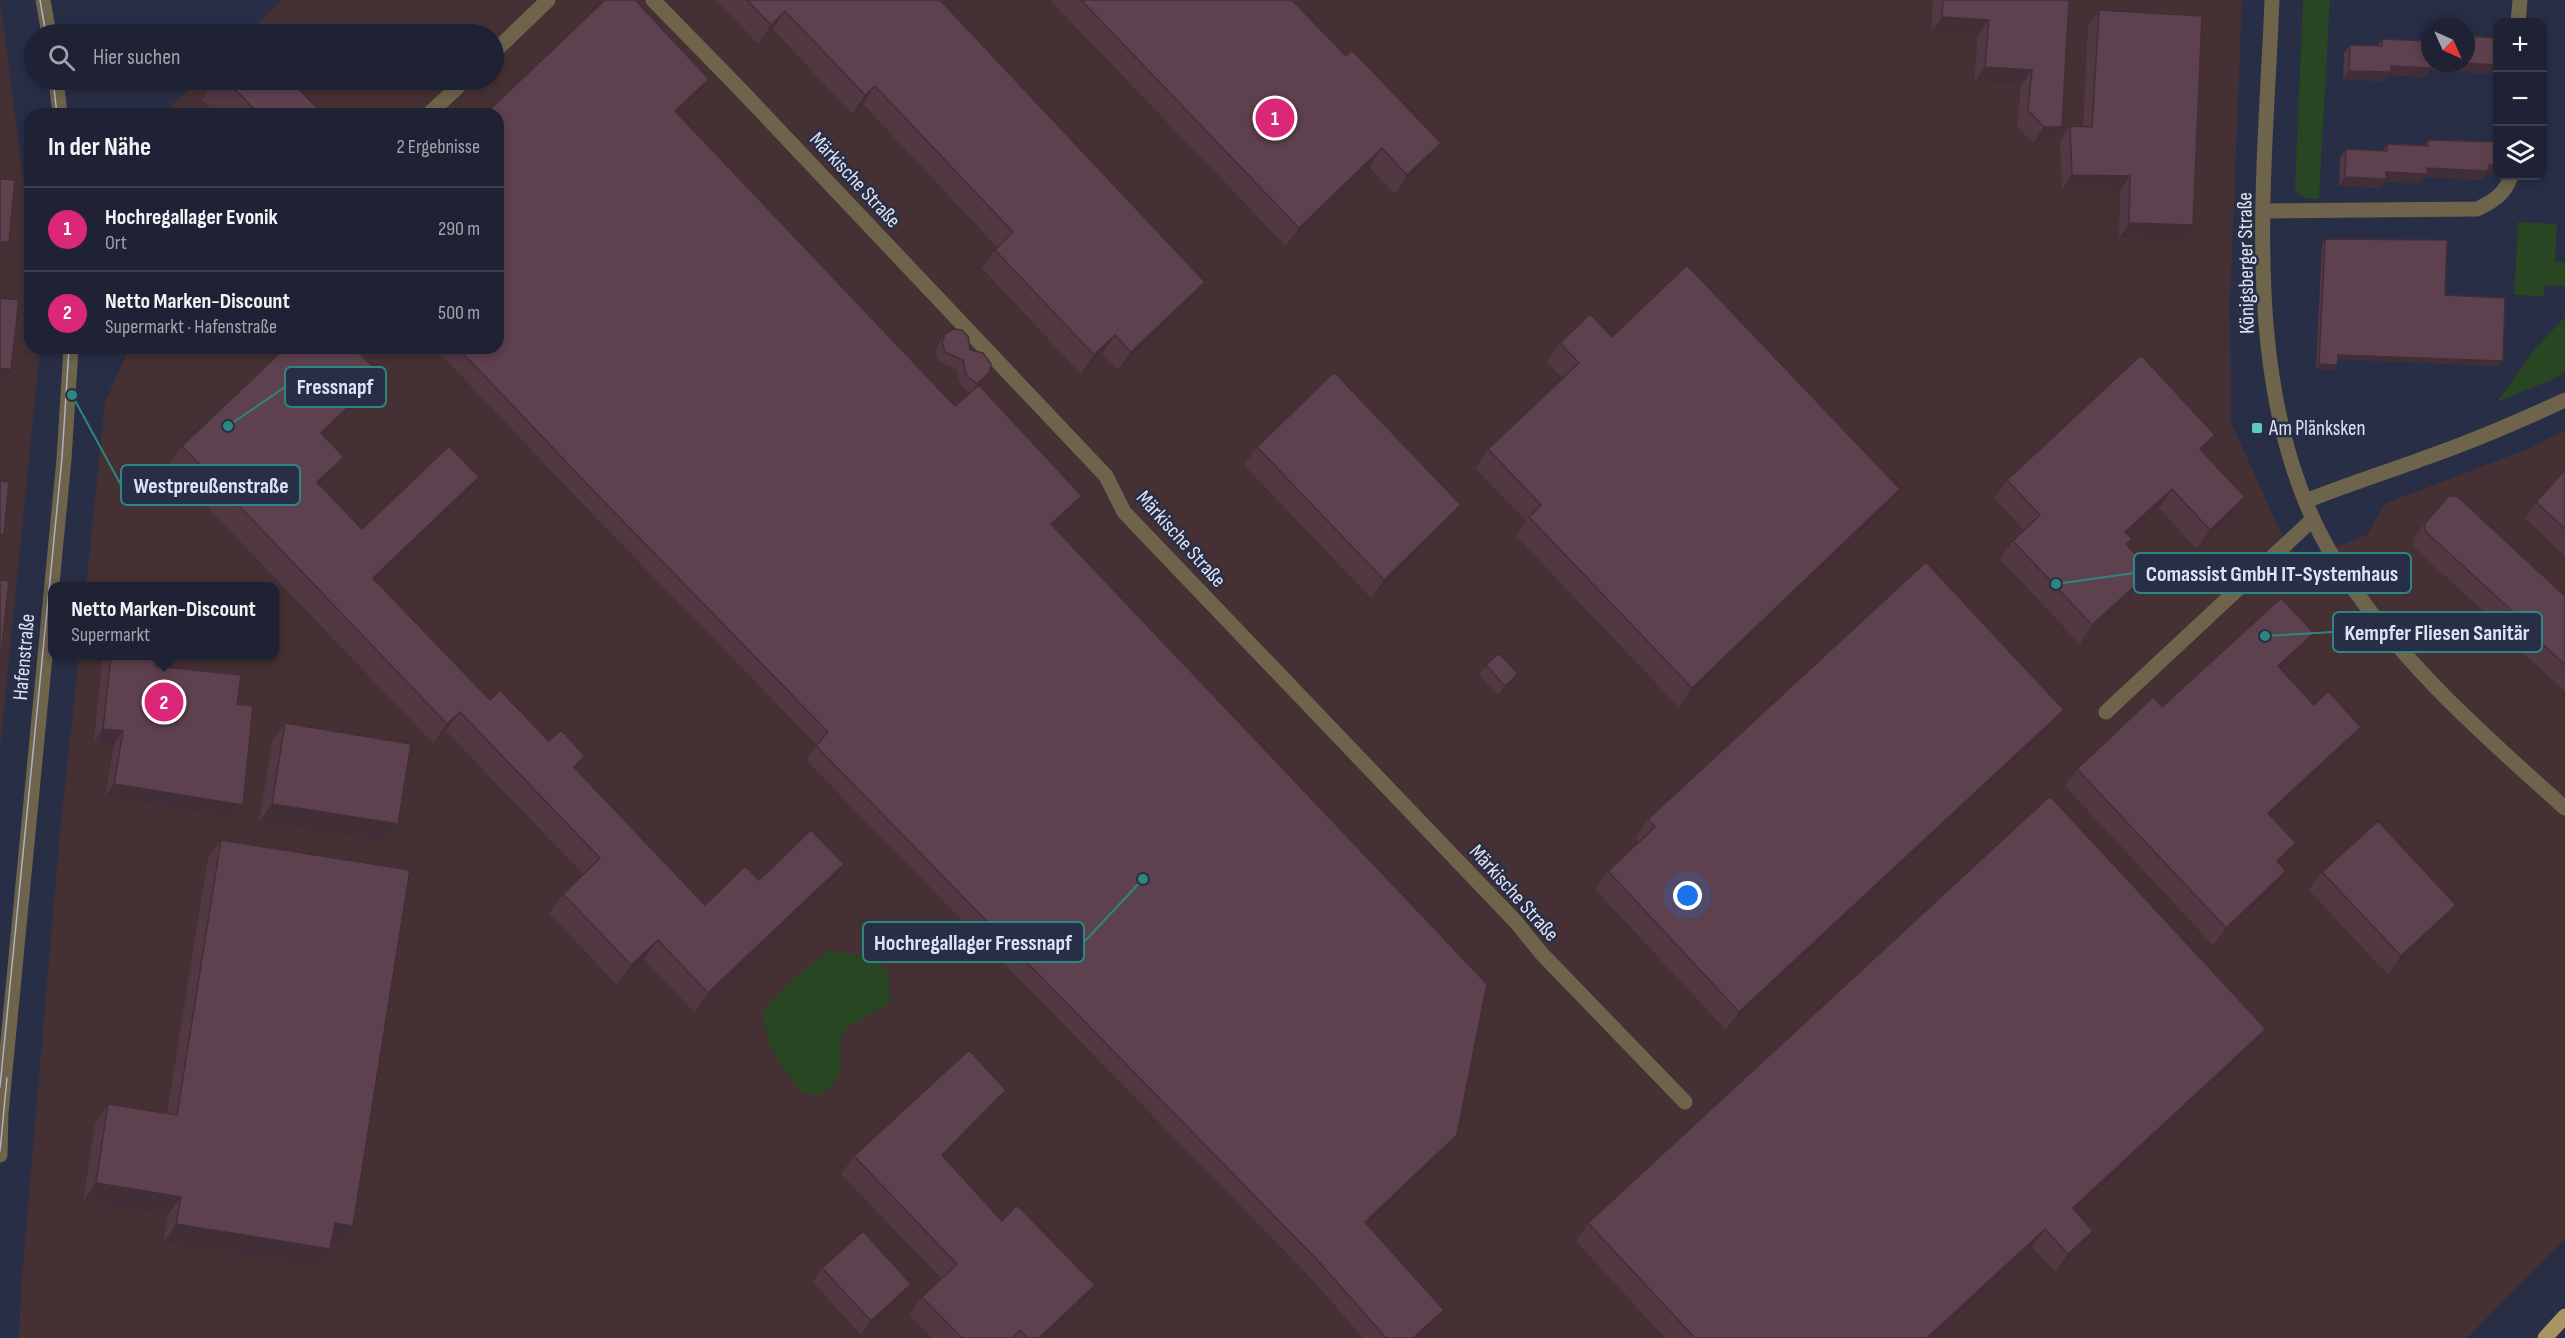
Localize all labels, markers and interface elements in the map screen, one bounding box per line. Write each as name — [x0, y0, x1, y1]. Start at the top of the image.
north arrow — [2421, 18, 2475, 72]
map controls — [2493, 18, 2547, 180]
button: + — [2493, 18, 2547, 72]
search box — [24, 24, 504, 90]
icon: search — [45, 41, 78, 74]
text: Hier suchen — [93, 44, 181, 71]
button: − — [2493, 72, 2547, 126]
pin: 1 — [1256, 96, 1294, 140]
button: layers — [2493, 126, 2547, 180]
street label: Märkische Straße — [804, 127, 906, 233]
text: In der Nähe — [48, 132, 151, 163]
text: 2 Ergebnisse — [396, 135, 480, 159]
street label: Königsberger Straße — [2232, 192, 2260, 334]
text: Hochregallager Evonik — [105, 204, 278, 231]
text: 1 — [64, 217, 71, 241]
text: 290 m — [438, 217, 480, 241]
text: Ort — [105, 231, 127, 255]
text: Netto Marken-Discount — [105, 288, 290, 315]
text: 2 — [63, 301, 72, 325]
text: 500 m — [438, 301, 480, 325]
text: Supermarkt · Hafenstraße — [105, 315, 277, 339]
callout: Fressnapf — [285, 367, 386, 407]
text: Fressnapf — [297, 374, 375, 401]
place label: Am Plänksken — [2268, 416, 2365, 441]
marker: Am Plänksken — [2250, 421, 2264, 435]
callout: Westpreußenstraße — [121, 465, 300, 505]
text: Westpreußenstraße — [133, 473, 289, 500]
street label: Märkische Straße — [1131, 485, 1231, 593]
callout: Comassist GmbH IT-Systemhaus — [2134, 553, 2411, 593]
text: Comassist GmbH IT-Systemhaus — [2146, 561, 2398, 588]
popup — [48, 582, 279, 660]
text: Netto Marken-Discount — [71, 596, 256, 623]
callout: Kempfer Fliesen Sanitär — [2333, 612, 2542, 652]
street label: Hafenstraße — [8, 613, 40, 701]
text: Kempfer Fliesen Sanitär — [2345, 620, 2530, 647]
text: Supermarkt — [71, 623, 150, 647]
pin: 2 — [144, 680, 184, 724]
street label: Märkische Straße — [1464, 839, 1564, 947]
your location — [1673, 881, 1702, 910]
callout: Hochregallager Fressnapf — [863, 922, 1084, 962]
text: Hochregallager Fressnapf — [874, 930, 1073, 957]

